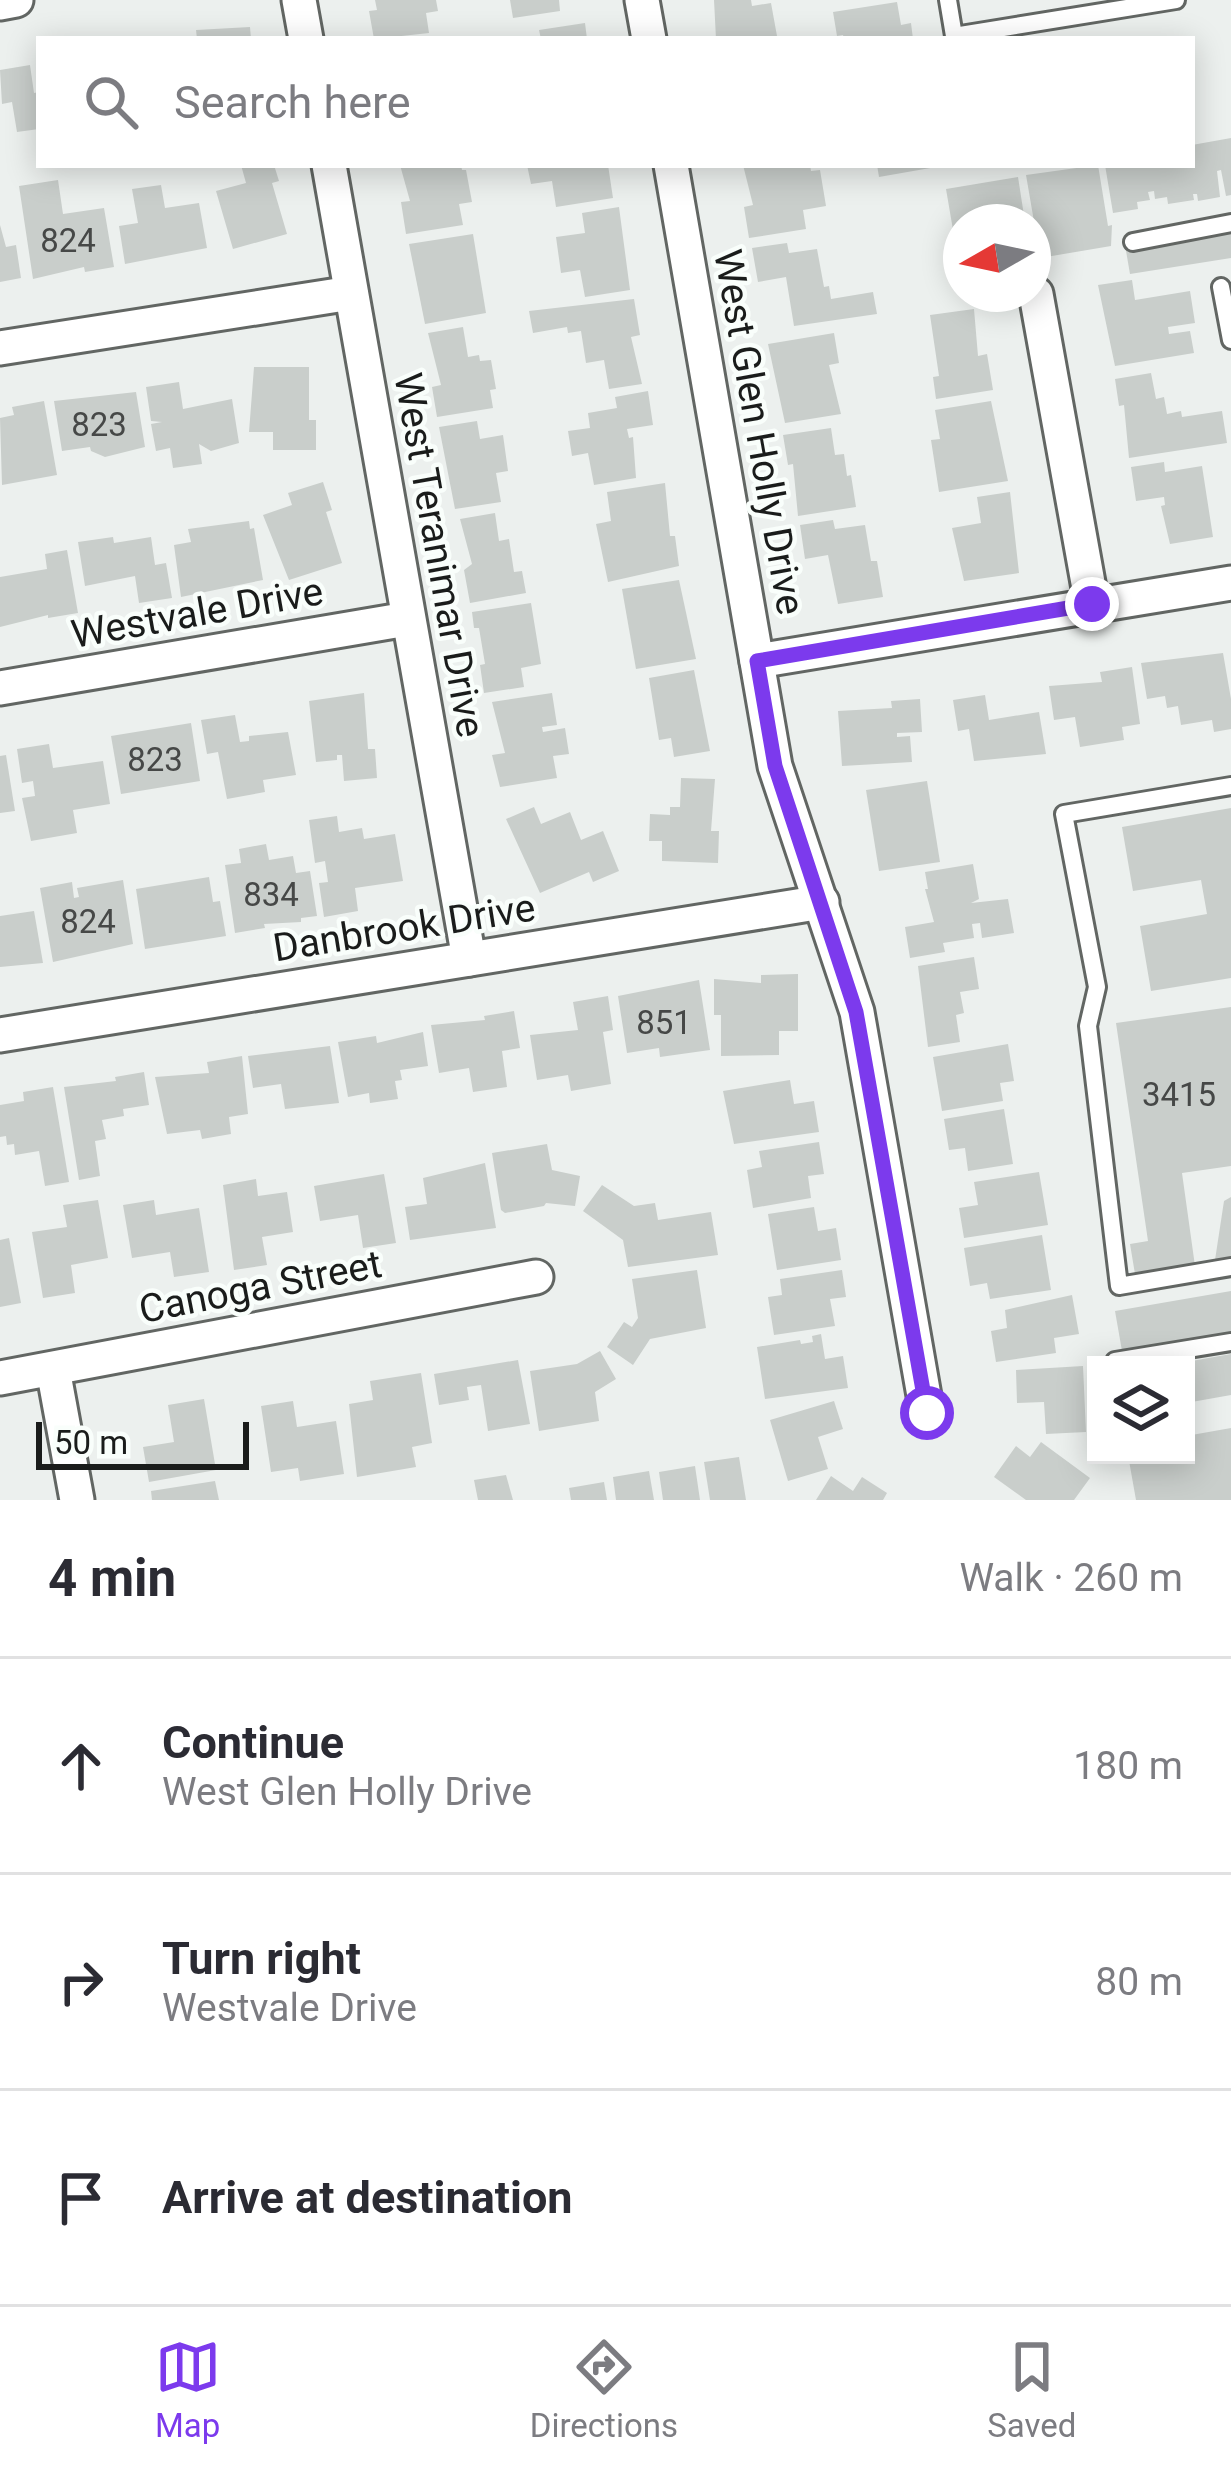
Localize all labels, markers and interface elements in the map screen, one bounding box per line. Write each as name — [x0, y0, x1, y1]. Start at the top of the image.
search box — [36, 36, 1195, 168]
icon: search — [78, 69, 144, 135]
text: Search here — [174, 76, 411, 129]
north arrow — [943, 204, 1051, 312]
house number: 824 — [40, 221, 96, 260]
street label: West Glen Holly Drive — [704, 246, 814, 618]
street label: West Teranimar Drive — [384, 369, 494, 741]
house number: 823 — [71, 405, 127, 444]
street label: Westvale Drive — [68, 568, 327, 658]
route end — [1065, 577, 1119, 631]
house number: 823 — [127, 740, 183, 779]
house number: 834 — [243, 875, 299, 914]
street label: Danbrook Drive — [270, 885, 538, 971]
house number: 824 — [60, 902, 116, 941]
house number: 851 — [636, 1003, 692, 1042]
house number: 3415 — [1142, 1075, 1216, 1114]
street label: Canoga Street — [135, 1241, 385, 1333]
map controls — [1087, 1356, 1195, 1464]
button: layers — [1087, 1356, 1195, 1464]
route start — [900, 1386, 954, 1440]
scale bar — [36, 1416, 249, 1469]
text: 50 m — [54, 1423, 128, 1462]
text: 4 min — [48, 1549, 176, 1608]
text: Walk · 260 m — [959, 1555, 1183, 1601]
text: Continue — [162, 1716, 344, 1769]
icon: ahead — [48, 1733, 114, 1799]
text: 180 m — [1073, 1743, 1183, 1789]
text: West Glen Holly Drive — [162, 1769, 532, 1815]
text: Turn right — [162, 1932, 361, 1985]
icon: right — [48, 1949, 114, 2015]
text: 80 m — [1095, 1959, 1183, 2005]
text: Westvale Drive — [162, 1985, 417, 2031]
icon: arrive — [48, 2165, 114, 2231]
text: Arrive at destination — [162, 2171, 573, 2224]
tab: Map — [155, 2334, 221, 2445]
tab: Directions — [530, 2334, 678, 2445]
tab: Saved — [987, 2334, 1076, 2445]

